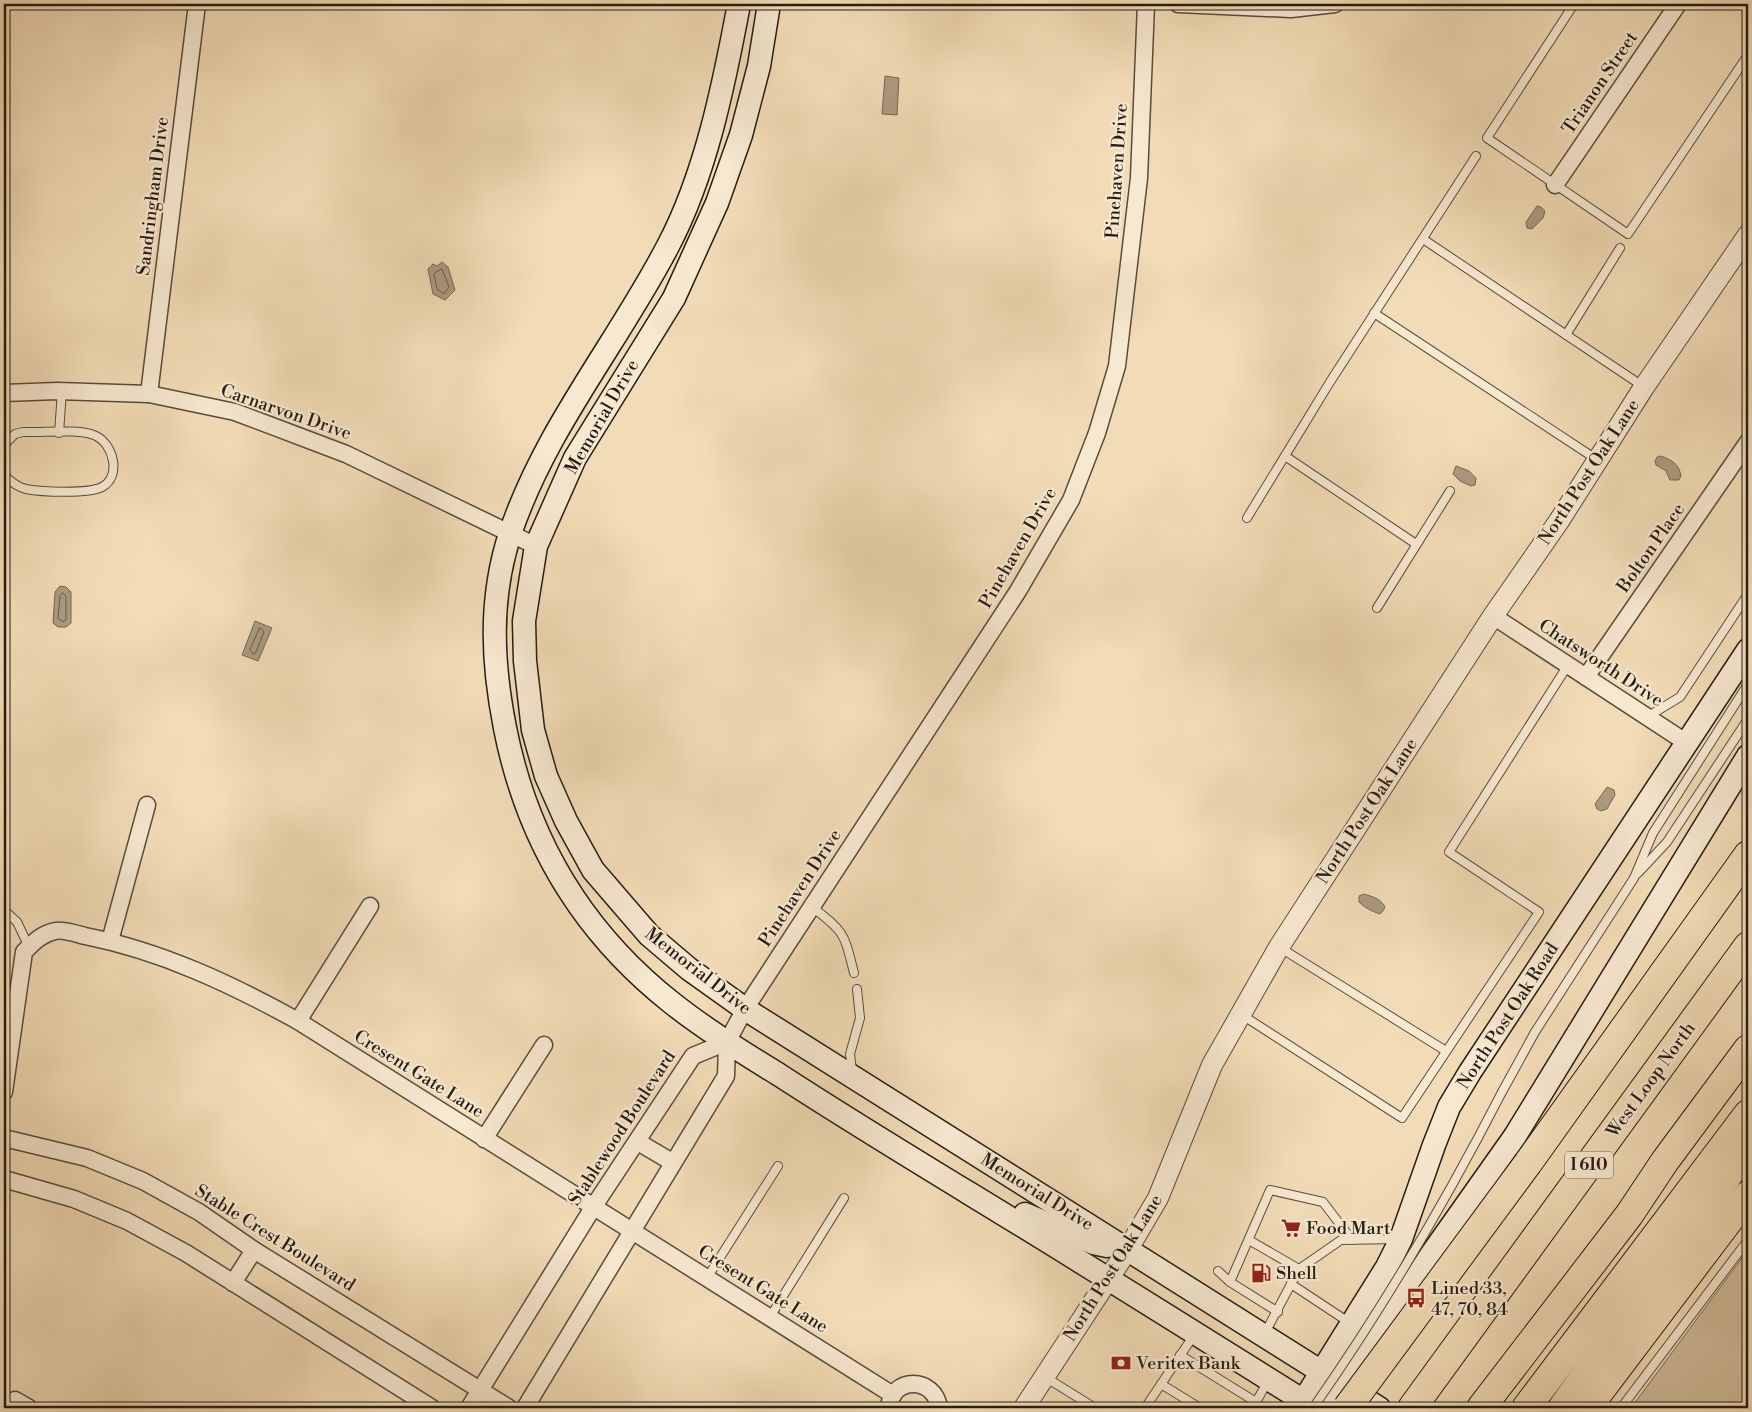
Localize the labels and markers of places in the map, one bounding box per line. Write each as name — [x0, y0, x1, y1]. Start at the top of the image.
supermarket icon: Food Mart — [1280, 1217, 1302, 1239]
place label: Food Mart — [1306, 1217, 1391, 1240]
fuel station icon: Shell — [1250, 1262, 1272, 1284]
place label: Shell — [1276, 1262, 1317, 1285]
place label: Lined 33, 47, 70, 84 — [1431, 1277, 1508, 1321]
bus stop icon: Lined 33, 47, 70, 84 — [1405, 1287, 1427, 1309]
bank icon: Veritex Bank — [1110, 1352, 1132, 1374]
place label: Veritex Bank — [1135, 1352, 1242, 1375]

